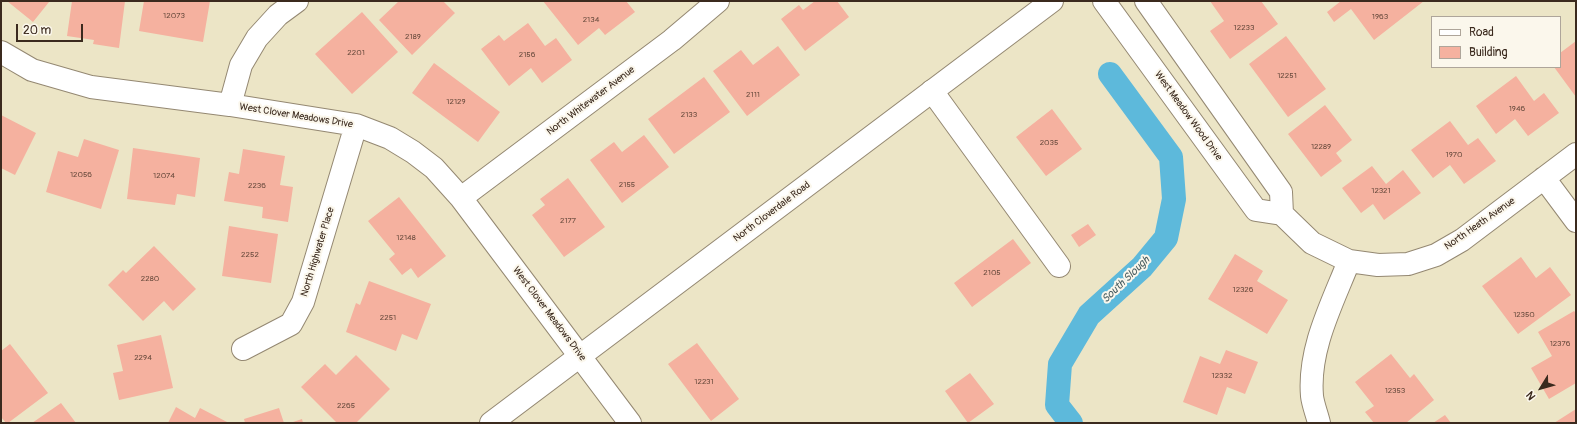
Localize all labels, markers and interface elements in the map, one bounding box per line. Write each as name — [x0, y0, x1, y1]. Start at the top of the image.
house number: 12073 — [163, 11, 185, 21]
house number: 1963 — [1372, 12, 1388, 22]
house number: 2134 — [583, 15, 599, 25]
scale bar — [18, 16, 85, 42]
legend — [1431, 16, 1561, 68]
text: 20 m — [23, 23, 51, 38]
house number: 12233 — [1234, 23, 1254, 33]
text: Road — [1469, 25, 1494, 40]
house number: 2189 — [405, 32, 421, 42]
text: Building — [1469, 45, 1508, 60]
house number: 2201 — [347, 48, 365, 58]
house number: 2156 — [519, 50, 535, 60]
street label: North Whitewater Avenue — [545, 64, 637, 138]
street label: West Meadow Wood Drive — [1152, 69, 1224, 163]
house number: 12251 — [1277, 71, 1297, 81]
house number: 2111 — [746, 90, 760, 100]
house number: 12129 — [446, 97, 466, 107]
street label: West Clover Meadows Drive — [238, 101, 354, 131]
house number: 1946 — [1509, 104, 1525, 114]
house number: 2133 — [681, 110, 697, 120]
house number: 2035 — [1040, 138, 1058, 148]
house number: 12289 — [1311, 142, 1331, 152]
house number: 1970 — [1446, 150, 1462, 160]
house number: 12056 — [70, 170, 92, 180]
house number: 12074 — [153, 171, 175, 181]
street label: North Cloverdale Road — [731, 179, 813, 245]
house number: 2155 — [619, 180, 635, 190]
house number: 2236 — [248, 181, 266, 191]
house number: 12321 — [1371, 186, 1391, 196]
street label: North Heath Avenue — [1442, 195, 1518, 253]
street label: North Highwater Place — [299, 206, 337, 298]
house number: 2177 — [560, 216, 576, 226]
house number: 12148 — [396, 233, 416, 243]
house number: 2252 — [241, 250, 259, 260]
water label: South Slough — [1099, 254, 1153, 306]
street label: West Clover Meadows Drive — [510, 265, 588, 363]
house number: 2105 — [983, 268, 1001, 278]
house number: 2280 — [141, 274, 159, 284]
house number: 12326 — [1233, 285, 1253, 295]
house number: 12350 — [1513, 310, 1535, 320]
house number: 2251 — [380, 313, 396, 323]
house number: 12376 — [1550, 339, 1570, 349]
house number: 2294 — [134, 353, 152, 363]
north arrow — [1521, 368, 1561, 408]
house number: 12332 — [1212, 371, 1232, 381]
house number: 12231 — [694, 377, 714, 387]
house number: 12353 — [1385, 386, 1405, 396]
text: N — [1524, 389, 1538, 402]
house number: 2265 — [337, 401, 355, 411]

